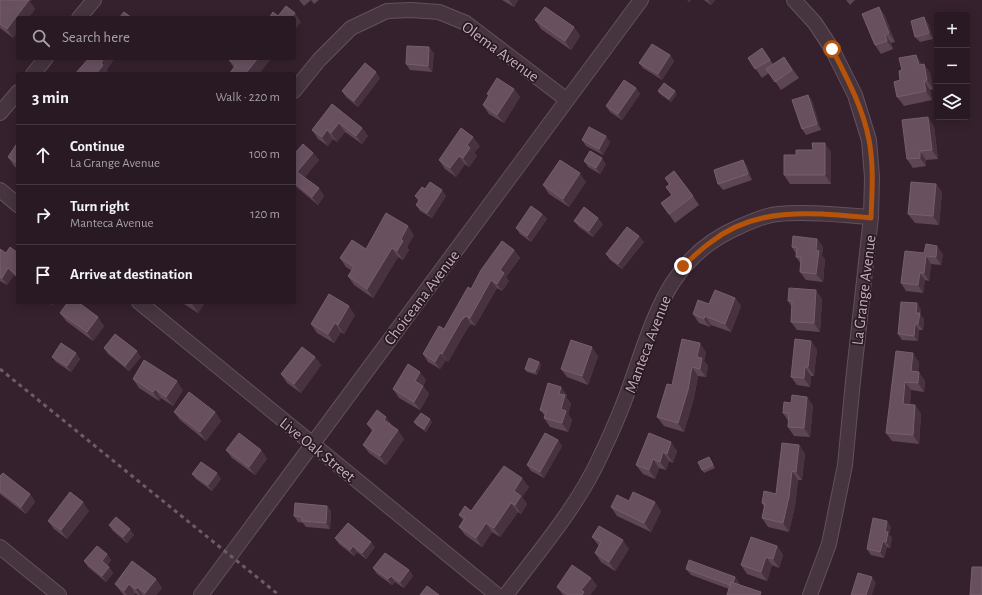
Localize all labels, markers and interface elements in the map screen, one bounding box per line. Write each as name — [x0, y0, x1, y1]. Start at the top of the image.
map controls — [934, 12, 970, 120]
button: + — [934, 12, 970, 48]
search box — [16, 16, 296, 60]
street label: Olema Avenue — [459, 19, 542, 85]
icon: search — [30, 27, 52, 49]
text: Search here — [62, 30, 130, 45]
route start — [823, 40, 841, 58]
button: − — [934, 48, 970, 84]
button: layers — [934, 84, 970, 120]
text: 3 min — [32, 89, 69, 106]
text: Walk · 220 m — [215, 91, 280, 104]
text: Continue — [70, 139, 125, 154]
icon: ahead — [32, 144, 54, 166]
text: 100 m — [249, 148, 280, 161]
text: La Grange Avenue — [70, 157, 160, 170]
text: Turn right — [70, 199, 129, 214]
icon: right — [32, 204, 54, 226]
text: 120 m — [250, 208, 280, 221]
text: Manteca Avenue — [70, 217, 154, 230]
street label: La Grange Avenue — [849, 234, 879, 346]
street label: Choiceana Avenue — [381, 247, 463, 348]
route end — [674, 257, 692, 275]
icon: arrive — [32, 264, 54, 286]
text: Arrive at destination — [70, 267, 193, 282]
street label: Manteca Avenue — [622, 293, 674, 395]
street label: Live Oak Street — [276, 415, 358, 485]

